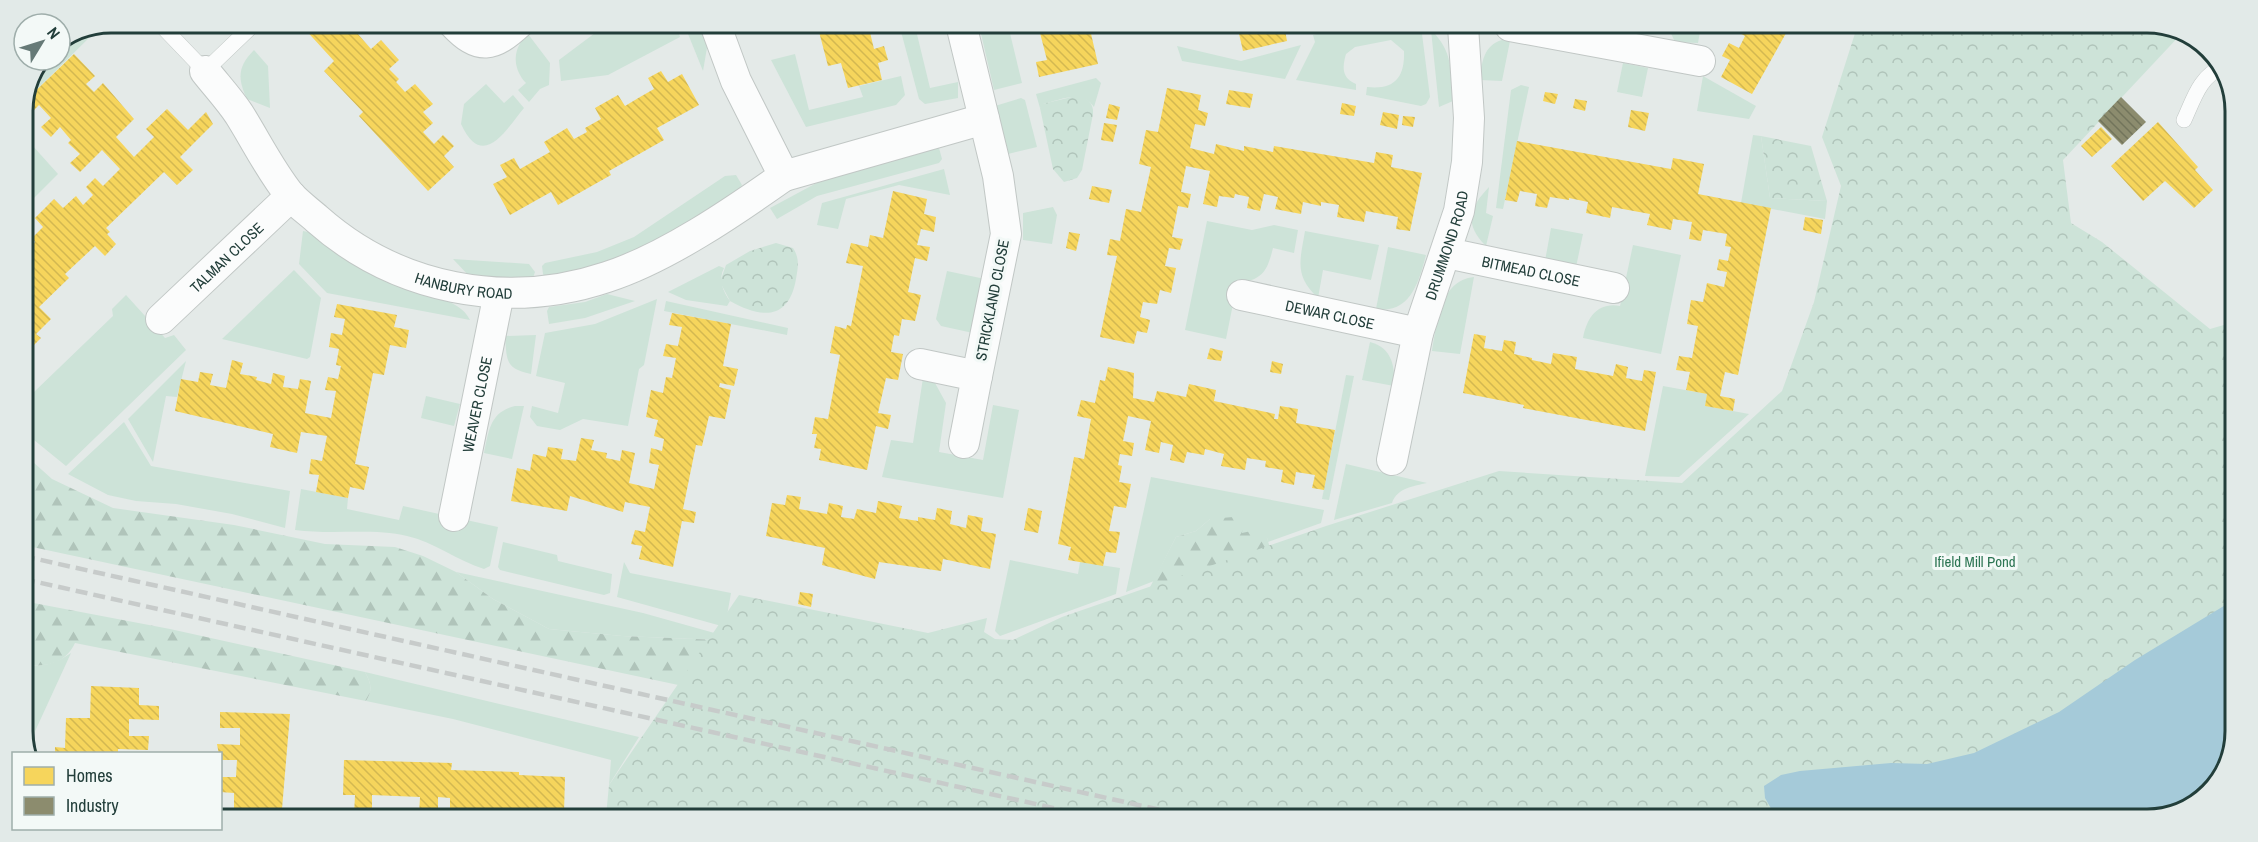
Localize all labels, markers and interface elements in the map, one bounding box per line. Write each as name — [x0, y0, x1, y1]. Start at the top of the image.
north arrow — [12, 12, 72, 72]
text: N — [42, 22, 65, 43]
street label: DRUMMOND ROAD — [1419, 189, 1473, 303]
street label: TALMAN CLOSE — [185, 217, 268, 297]
street label: STRICKLAND CLOSE — [970, 238, 1014, 362]
street label: BITMEAD CLOSE — [1480, 250, 1582, 291]
street label: HANBURY ROAD — [412, 267, 513, 303]
street label: DEWAR CLOSE — [1283, 294, 1376, 334]
street label: WEAVER CLOSE — [457, 354, 497, 454]
park label: Ifield Mill Pond — [1934, 551, 2016, 572]
legend — [12, 752, 222, 830]
text: Homes — [66, 763, 113, 788]
text: Industry — [66, 793, 119, 818]

